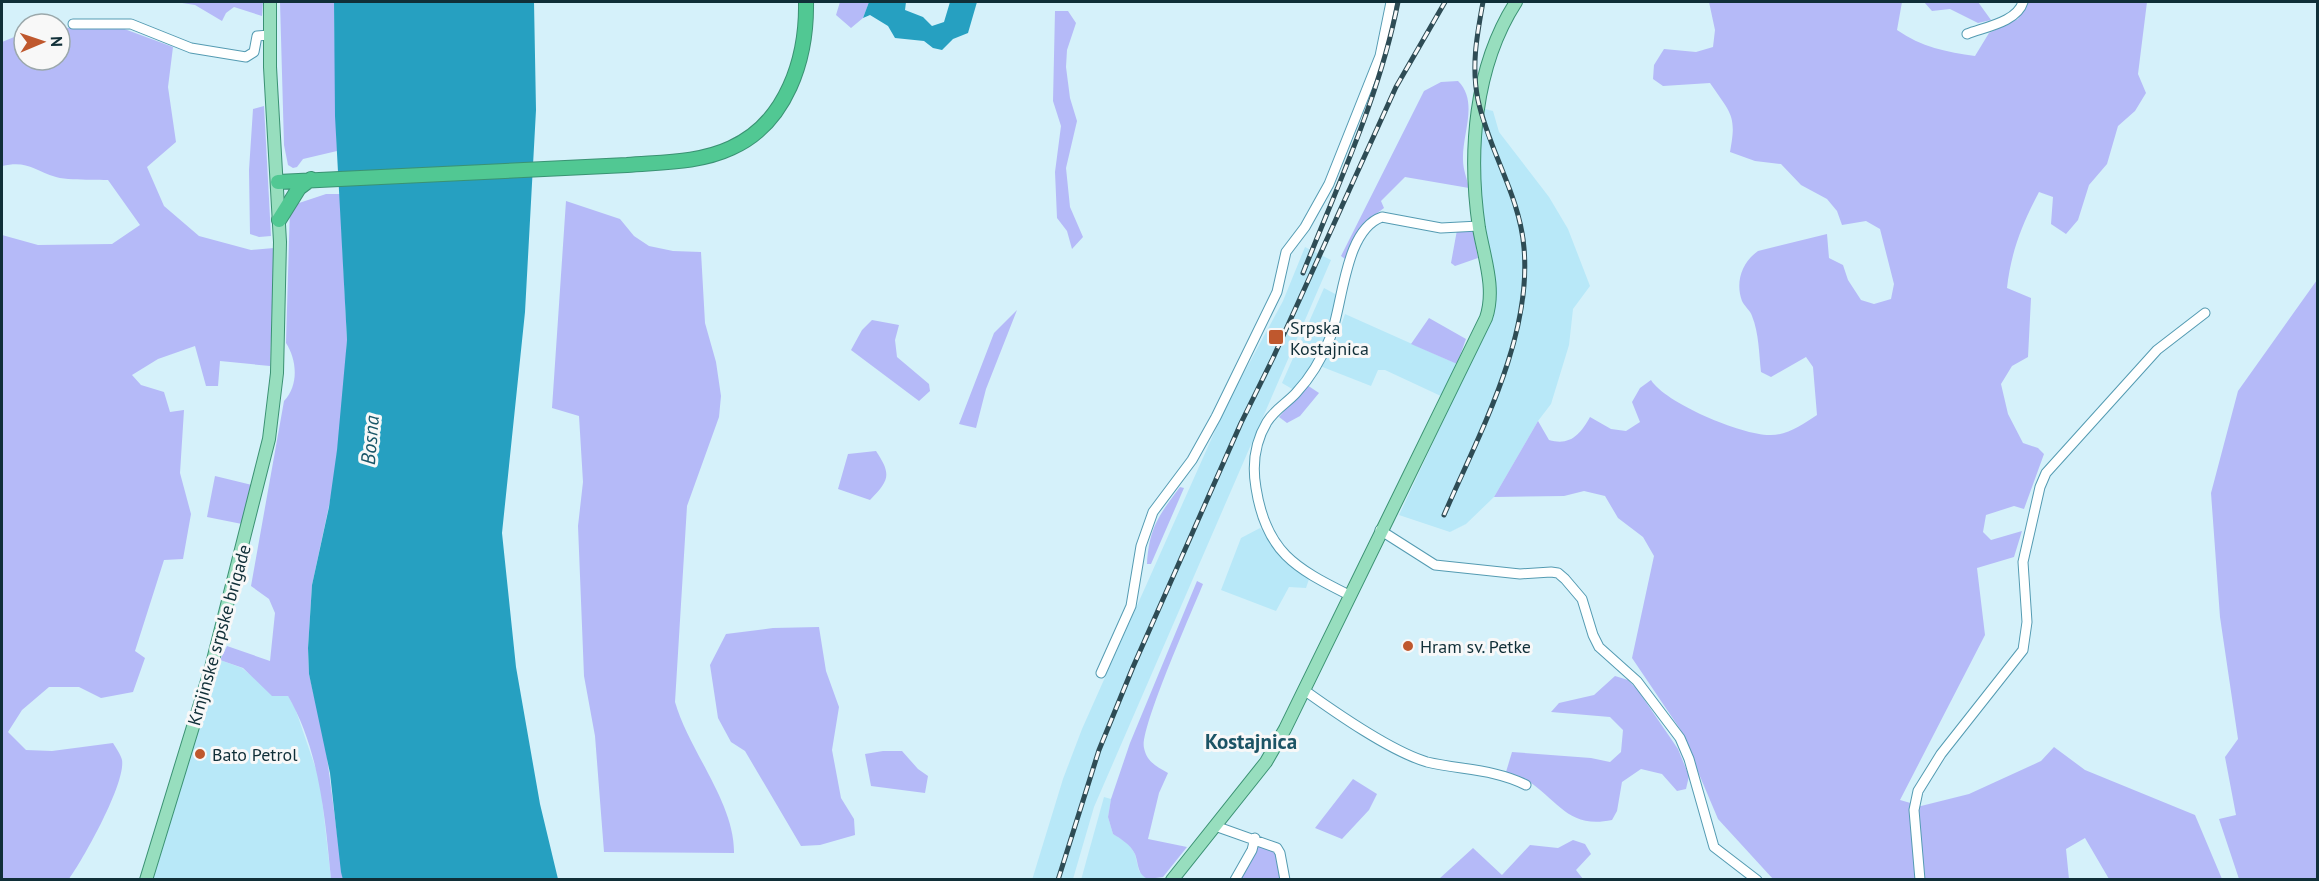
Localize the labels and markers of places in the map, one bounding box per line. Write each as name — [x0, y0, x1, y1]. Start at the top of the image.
place label: Srpska Kostajnica — [1290, 316, 1369, 360]
marker: Srpska Kostajnica — [1267, 328, 1285, 346]
place label: Hram sv. Petke — [1420, 635, 1531, 658]
marker: Hram sv. Petke — [1401, 639, 1415, 653]
place label: Bato Petrol — [212, 743, 298, 766]
marker: Bato Petrol — [193, 747, 207, 761]

